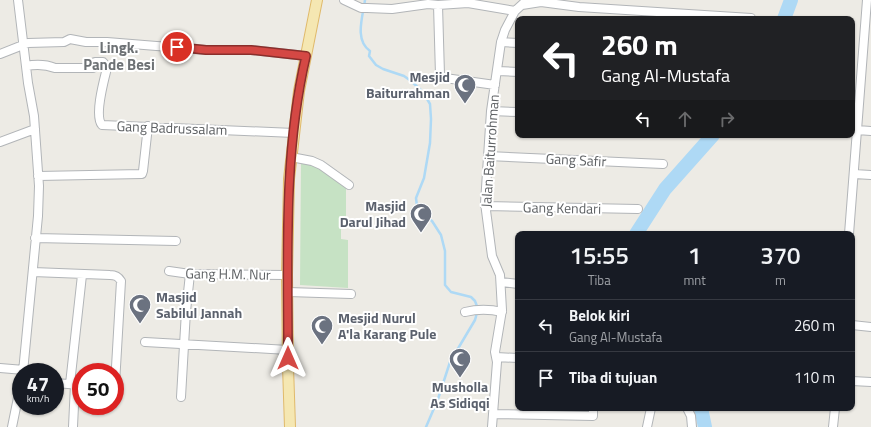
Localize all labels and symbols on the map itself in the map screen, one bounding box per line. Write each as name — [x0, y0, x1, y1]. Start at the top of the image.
pin — [160, 30, 194, 64]
district label: Lingk. Pande Besi — [83, 36, 155, 76]
place label: Mesjid Baiturrahman — [366, 66, 450, 103]
mosque icon: Mesjid Baiturrahman — [452, 72, 478, 105]
street label: Jalan Baiturrohman — [475, 94, 504, 208]
street label: Gang Badrussalam — [116, 115, 228, 140]
street label: Gang Safir — [545, 147, 607, 172]
place label: Masjid Darul Jihad — [340, 195, 406, 232]
street label: Gang Kendari — [523, 196, 601, 219]
mosque icon: Masjid Darul Jihad — [408, 201, 434, 234]
street label: Gang H.M. Nur — [185, 262, 271, 285]
place label: Masjid Sabilul Jannah — [156, 286, 242, 323]
mosque icon: Masjid Sabilul Jannah — [127, 292, 153, 325]
place label: Mesjid Nurul A'la Karang Pule — [338, 307, 436, 344]
mosque icon: Mesjid Nurul A'la Karang Pule — [309, 313, 335, 346]
position arrow — [267, 337, 309, 379]
mosque icon: Musholla As Sidiqqi — [447, 346, 473, 379]
speed limit sign: 50 — [72, 363, 124, 415]
place label: Musholla As Sidiqqi — [430, 376, 490, 413]

